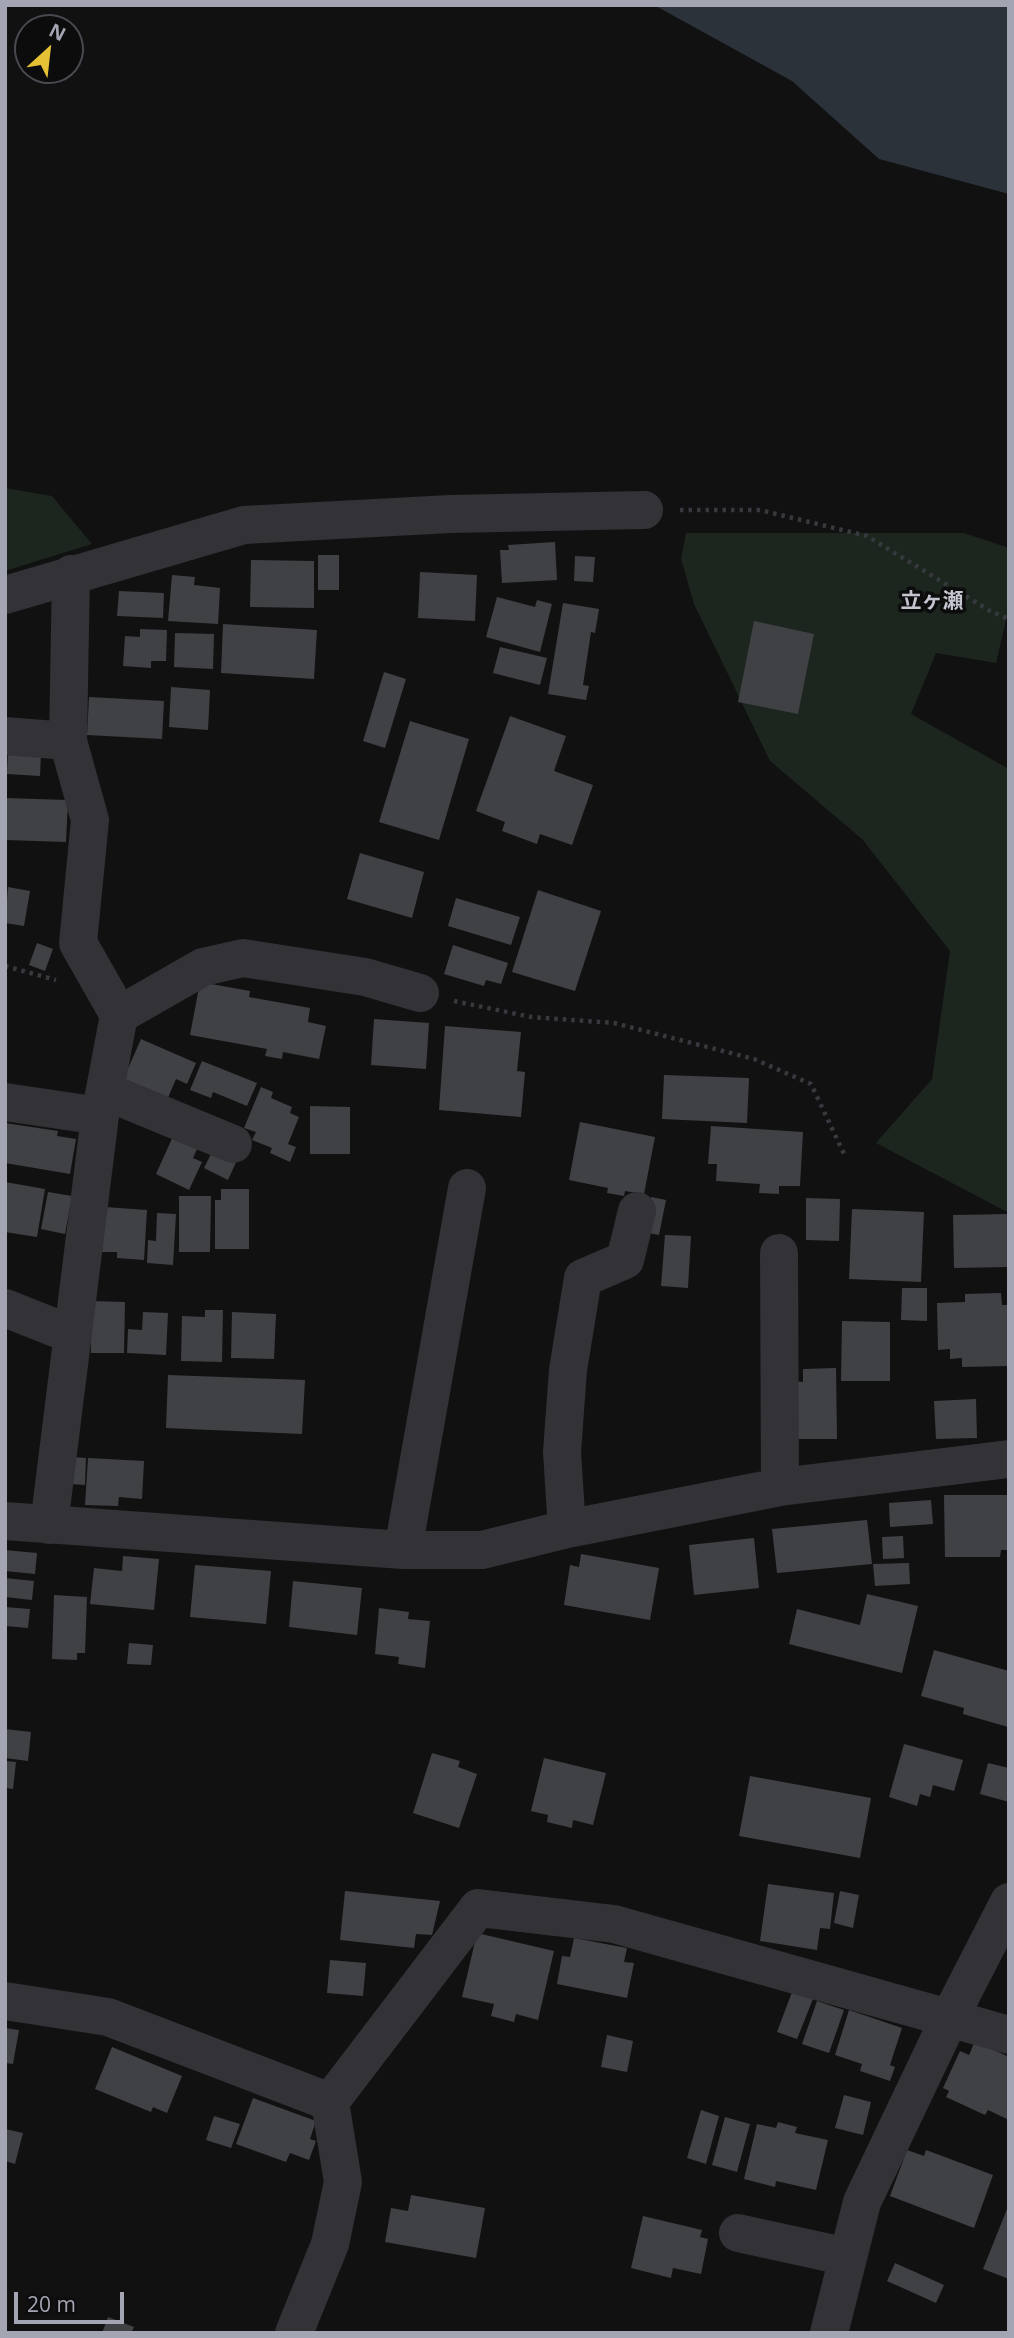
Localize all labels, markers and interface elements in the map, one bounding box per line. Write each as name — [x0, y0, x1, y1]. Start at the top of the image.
north arrow — [14, 14, 84, 84]
text: N — [45, 17, 70, 47]
district label: 立ヶ瀬 — [901, 589, 963, 615]
scale bar — [18, 2278, 128, 2322]
text: 20 m — [27, 2290, 76, 2318]

